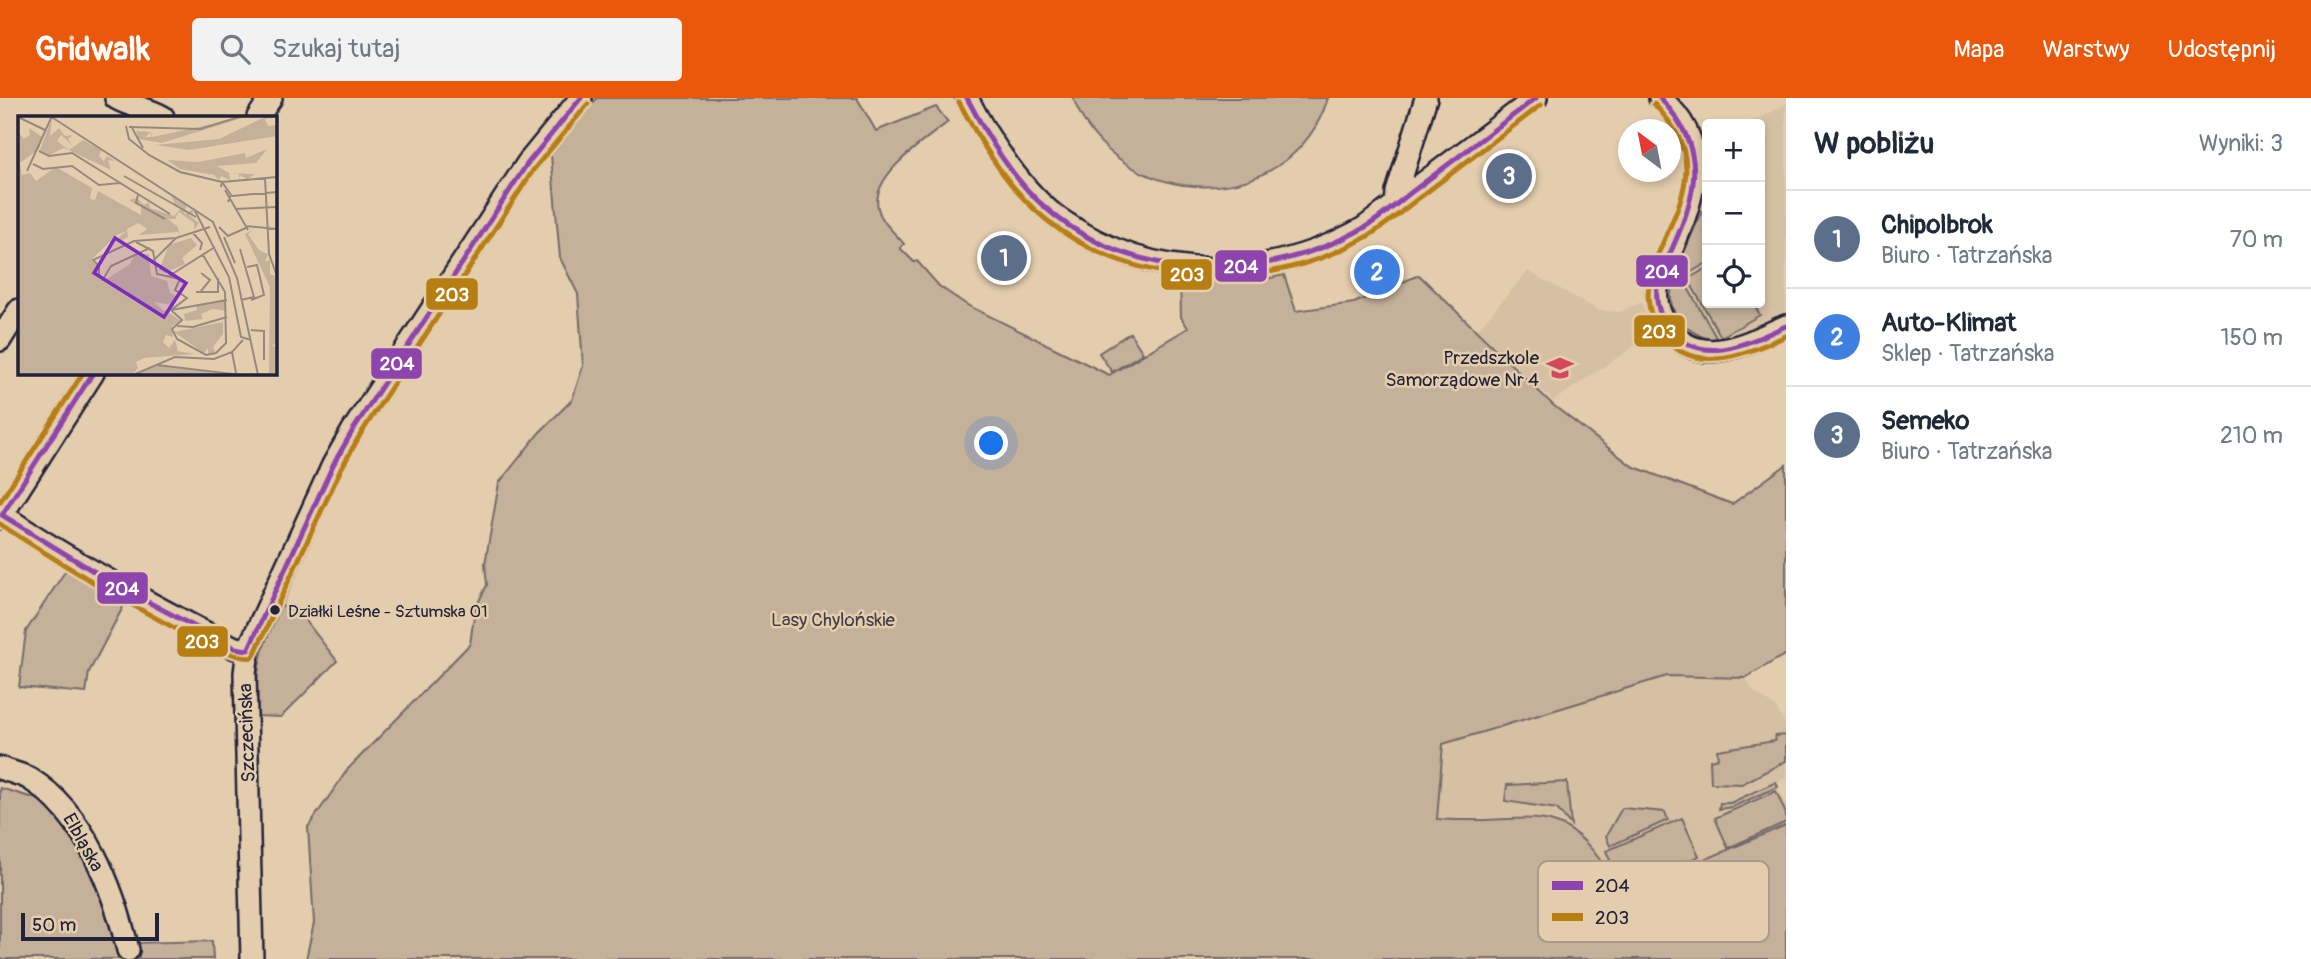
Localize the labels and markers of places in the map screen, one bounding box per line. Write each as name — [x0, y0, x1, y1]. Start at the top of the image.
pin: 3 — [1486, 150, 1532, 202]
pin: 1 — [981, 232, 1027, 284]
pin: 2 — [1354, 246, 1400, 298]
place label: Przedszkole Samorządowe Nr 4 — [1385, 346, 1540, 392]
school or university icon: Przedszkole Samorządowe Nr 4 — [1545, 353, 1575, 383]
place label: Działki Leśne - Sztumska 01 — [288, 601, 488, 622]
marker: Działki Leśne - Sztumska 01 — [268, 603, 282, 617]

